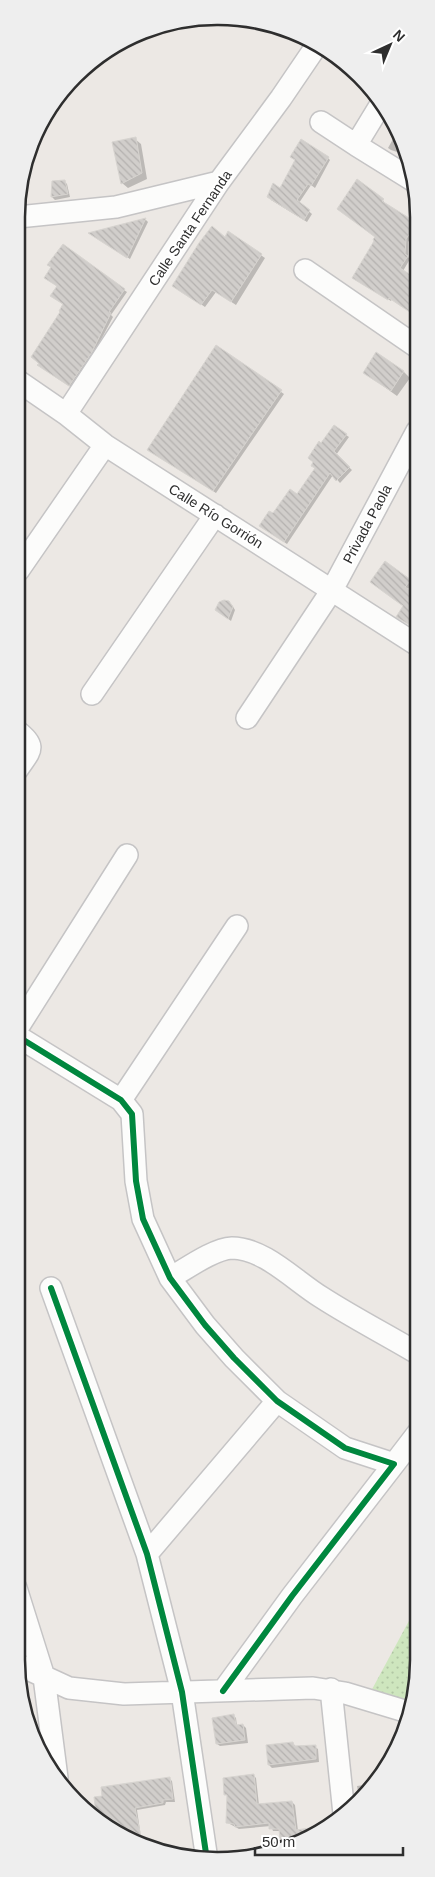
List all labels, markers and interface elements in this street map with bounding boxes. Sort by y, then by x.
north arrow [365,20,415,70]
text: N [390,26,408,45]
street label: Calle Santa Fernanda [145,167,235,289]
street label: Calle Río Gorrión [166,481,266,551]
street label: Privada Paola [339,482,395,566]
scale bar [255,1824,402,1856]
text: 50 m [262,1833,295,1850]

